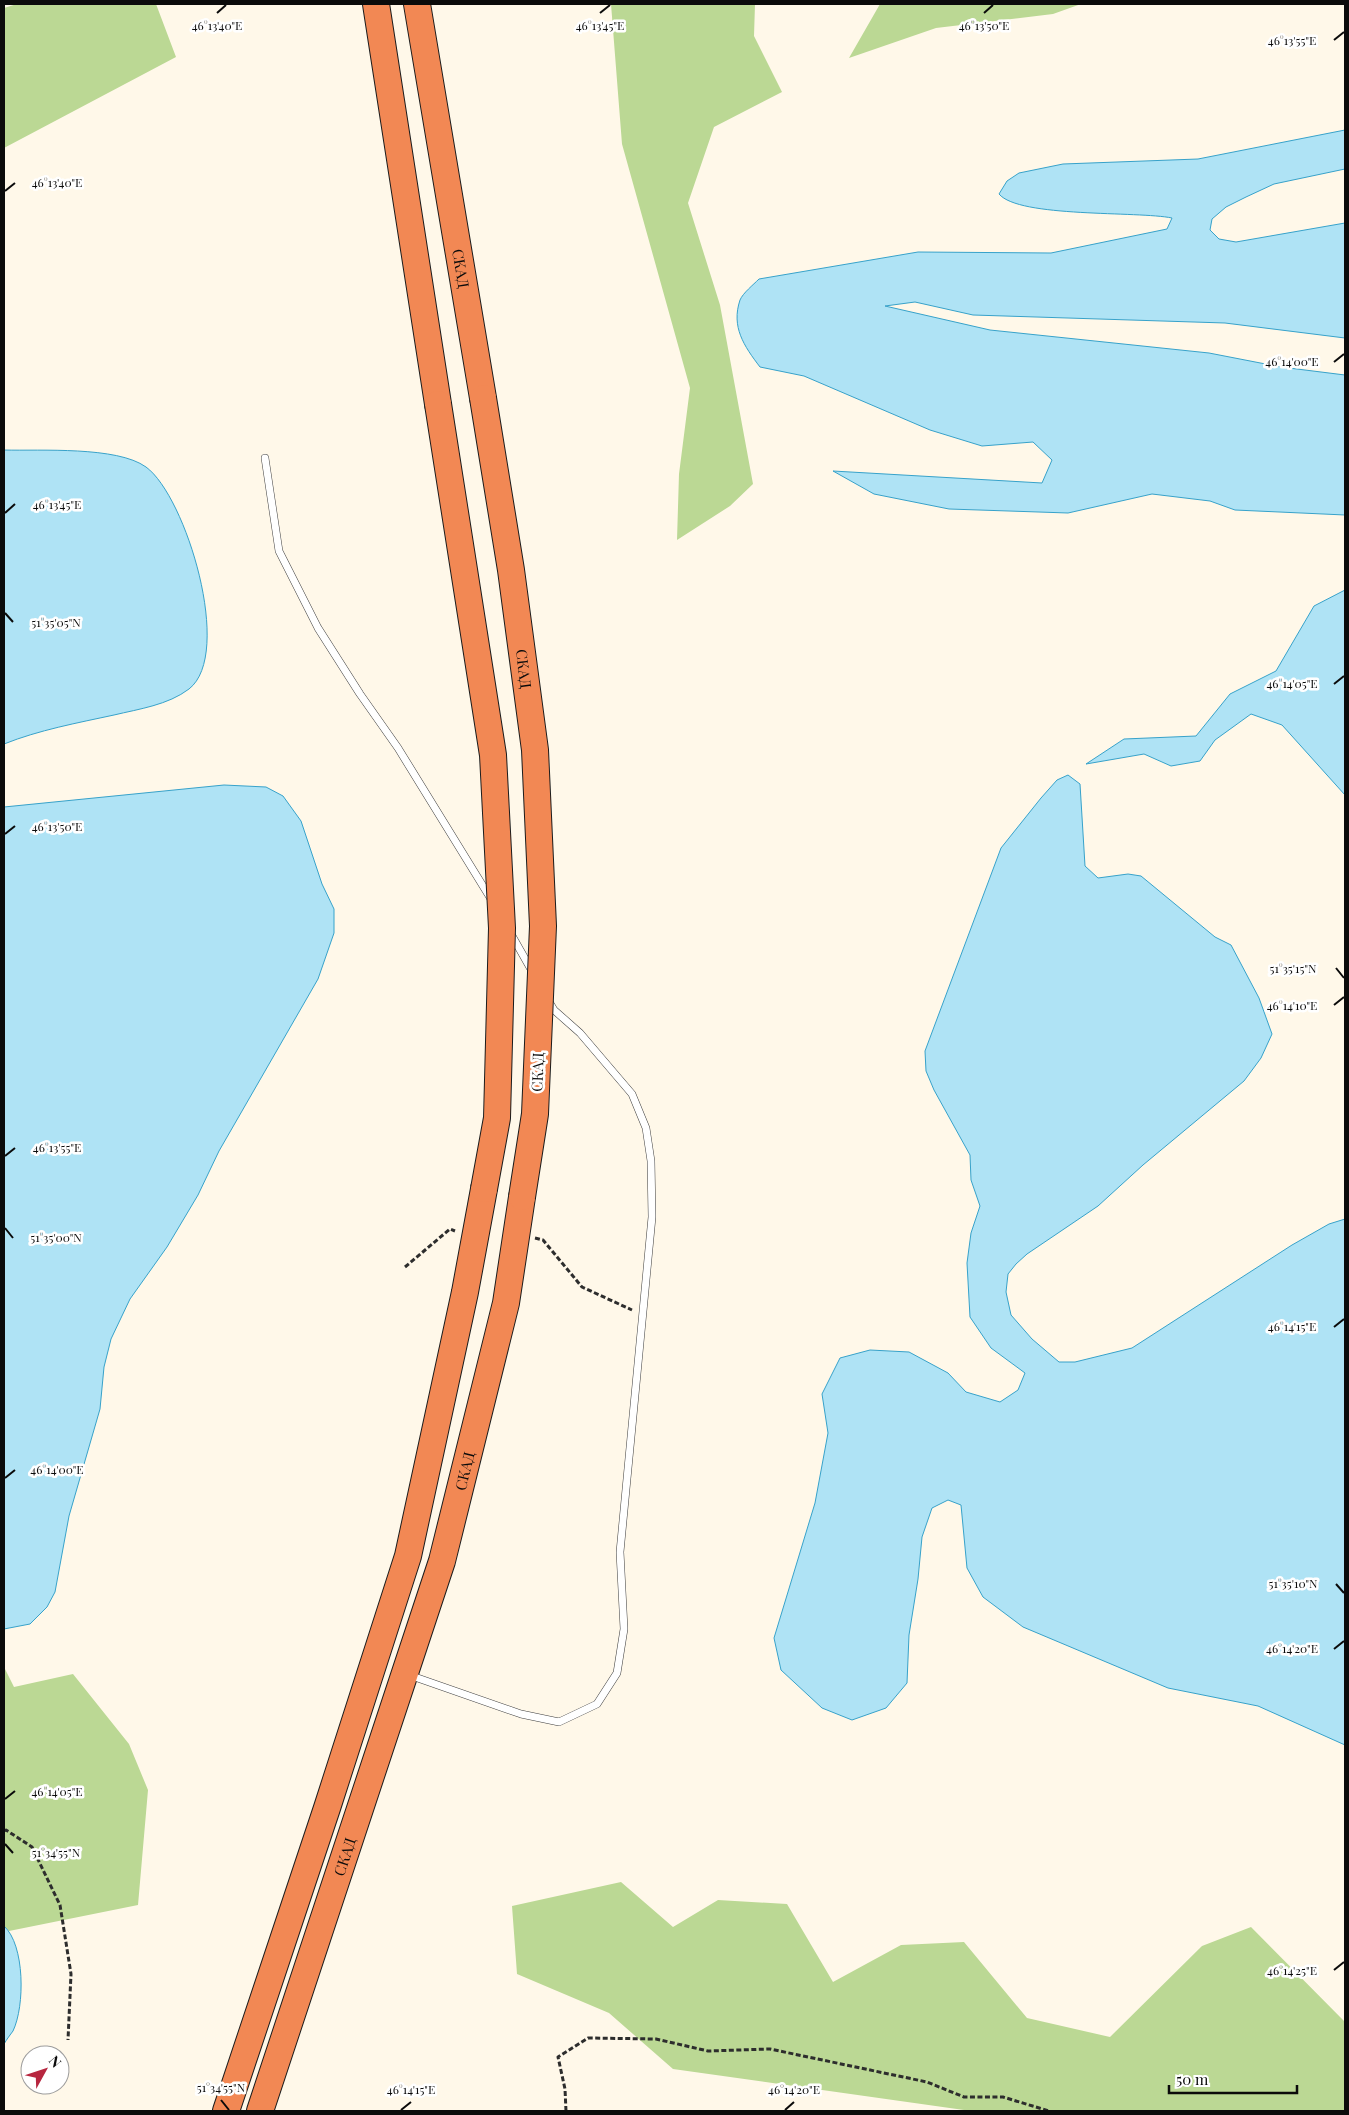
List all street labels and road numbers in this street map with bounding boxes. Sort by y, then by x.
street label: СКАД [448,247,474,290]
street label: СКАД [512,648,537,690]
street label: СКАД [526,1051,548,1092]
street label: СКАД [450,1449,479,1493]
street label: СКАД [329,1834,360,1878]

